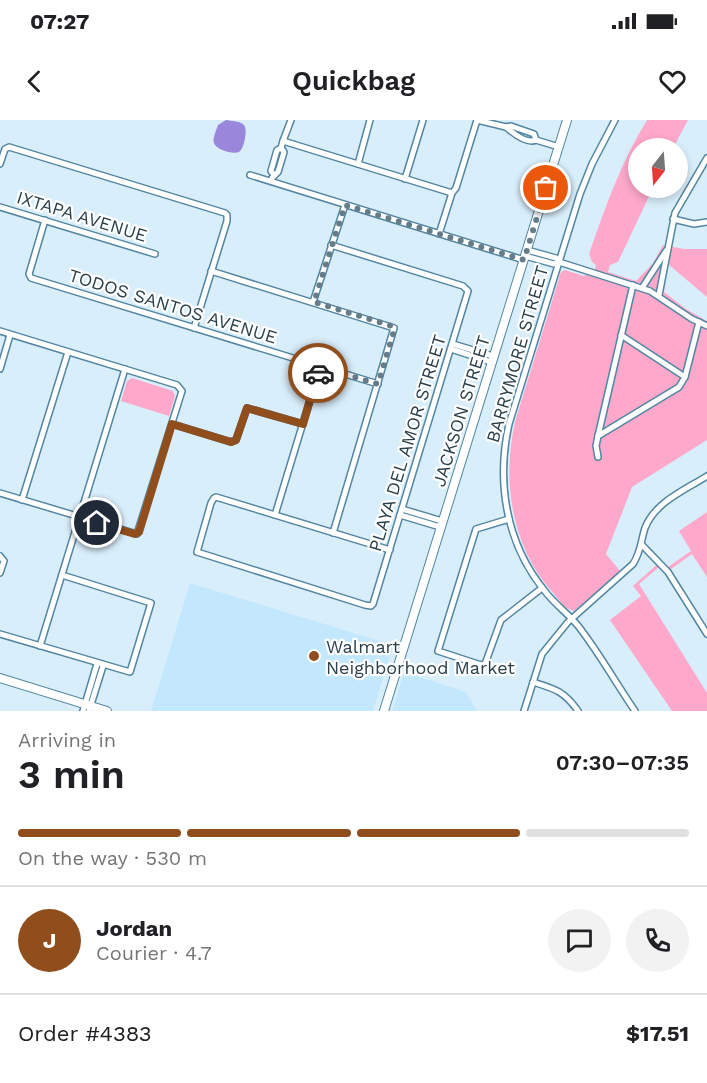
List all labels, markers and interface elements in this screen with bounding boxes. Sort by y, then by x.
text: 07:27 [30,9,89,34]
icon: back [18,65,51,98]
text: Quickbag [292,65,415,97]
icon: heart [656,65,689,98]
north arrow [628,138,688,198]
map controls [628,138,688,198]
pin [520,162,571,213]
icon: bag [529,171,562,204]
street label: IXTAPA AVENUE [14,186,150,246]
street label: BARRYMORE STREET [482,263,552,445]
street label: TODOS SANTOS AVENUE [66,264,280,348]
street label: PLAYA DEL AMOR STREET [364,332,450,554]
street label: JACKSON STREET [428,333,494,489]
courier [288,343,348,403]
icon: car [302,357,335,390]
pin [71,497,122,548]
icon: home [80,506,113,539]
place label: Walmart Neighborhood Market [326,636,515,678]
marker: Walmart Neighborhood Market [307,649,321,663]
text: Arriving in [18,728,116,752]
text: 07:30–07:35 [556,750,689,775]
text: 3 min [18,752,125,797]
text: On the way · 530 m [18,846,207,870]
button: chat [548,909,611,972]
button: phone [626,909,689,972]
text: Jordan [96,916,172,941]
text: J [43,928,56,953]
text: Courier · 4.7 [96,941,212,965]
text: Order #4383 [18,1021,152,1046]
text: $17.51 [626,1021,689,1046]

